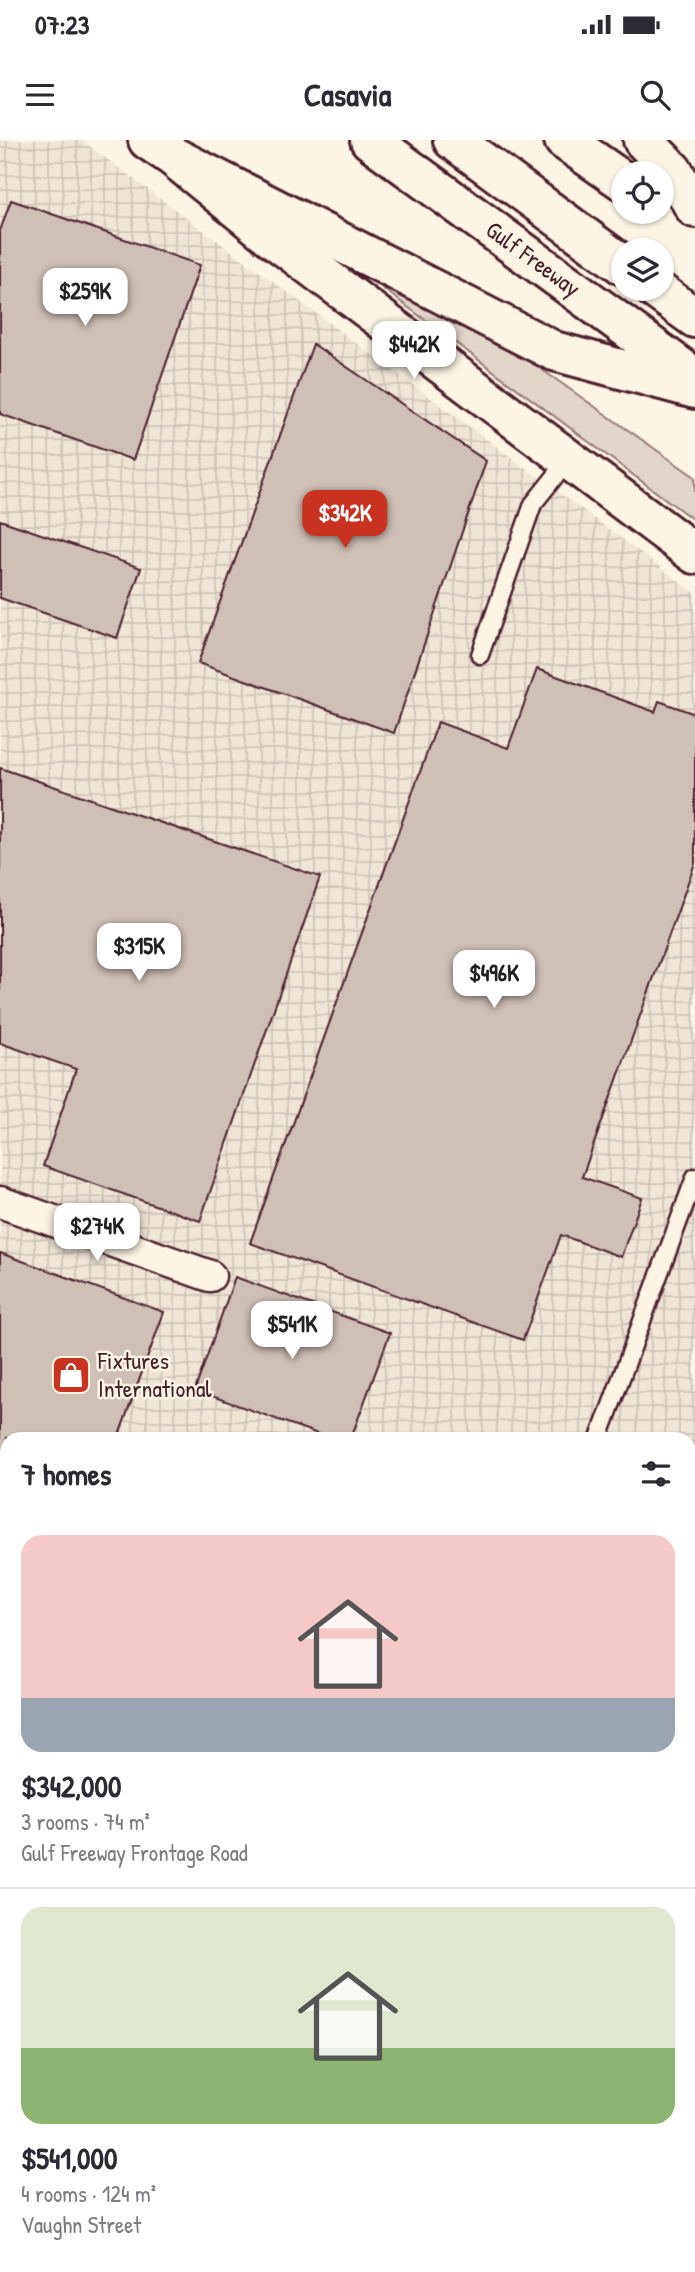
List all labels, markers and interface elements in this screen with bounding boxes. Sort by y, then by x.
text: 07:23 [35,7,89,42]
text: Casavia [304,73,391,116]
icon: menu [21,76,59,114]
icon: search [636,76,674,114]
map controls [611,161,674,301]
button: locate [611,161,674,224]
street label: Gulf Freeway [480,213,587,303]
button: layers [611,238,674,301]
pin: $259K [36,268,134,328]
text: $259K [59,275,111,306]
pin: $442K [365,322,463,381]
text: $442K [388,328,440,359]
pin: $342K [296,490,394,550]
text: $342K [318,497,372,528]
pin: $315K [90,924,188,983]
text: $315K [113,930,165,961]
pin: $496K [445,950,543,1010]
text: $496K [469,957,519,988]
pin: $274K [48,1204,146,1263]
text: $274K [70,1210,124,1241]
pin: $541K [243,1302,341,1361]
text: $541K [267,1308,317,1339]
place label: Fixtures International [97,1344,212,1404]
shop icon: Fixtures International [50,1354,92,1396]
text: 7 homes [21,1454,111,1494]
icon: filters [637,1455,675,1493]
icon: home [285,1581,411,1707]
text: $342,000 [21,1766,121,1806]
text: 3 rooms · 74 m² [21,1806,150,1837]
text: Gulf Freeway Frontage Road [21,1837,248,1868]
icon: home [285,1953,411,2079]
text: $541,000 [21,2138,117,2178]
text: 4 rooms · 124 m² [21,2178,156,2209]
text: Vaughn Street [21,2209,141,2240]

